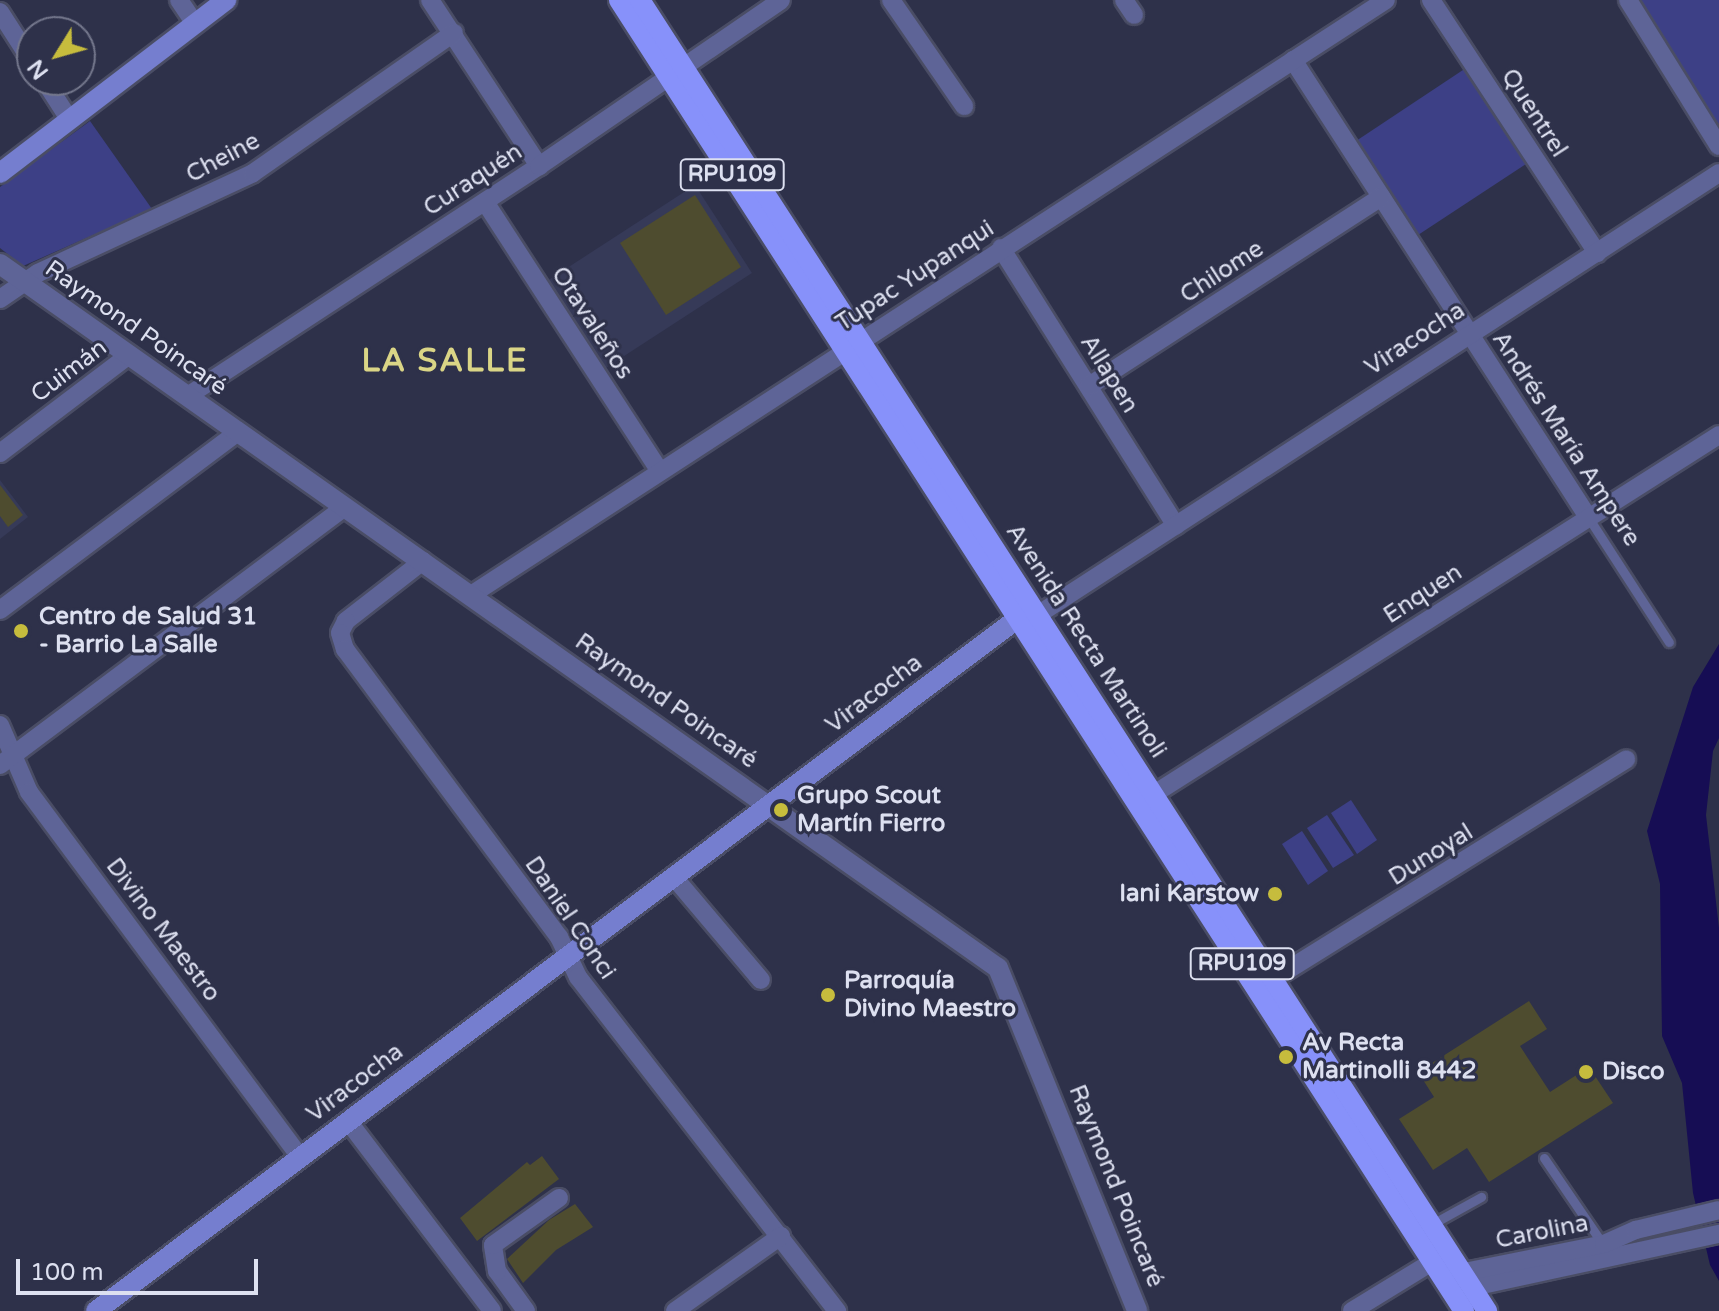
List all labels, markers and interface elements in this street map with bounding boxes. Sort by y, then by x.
north arrow [16,16,96,96]
text: N [23,54,54,84]
street label: Quentrel [1495,63,1573,163]
street label: Cheine [181,127,265,189]
street label: Curaquén [418,138,528,222]
road number: RPU109 [678,157,786,193]
street label: Tupac Yupanqui [831,214,999,338]
street label: Chilome [1175,234,1269,310]
street label: Raymond Poincaré [39,254,233,402]
street label: Otavaleños [545,261,639,385]
street label: Viracocha [1360,296,1470,382]
street label: Andrés María Ampere [1486,326,1646,552]
street label: Allapen [1074,330,1144,418]
street label: Cuimán [26,333,112,409]
district label: LA SALLE [362,342,528,380]
street label: Avenida Recta Martinoli [1000,519,1172,763]
street label: Enquen [1378,558,1468,630]
place label: Centro de Salud 31 - Barrio La Salle [39,603,257,659]
marker: Centro de Salud 31 - Barrio La Salle [10,620,32,642]
street label: Raymond Poincaré [569,627,763,775]
street label: Viracocha [820,648,928,740]
place label: Grupo Scout Martín Fierro [797,782,945,838]
marker: Grupo Scout Martín Fierro [772,801,790,819]
street label: Dunoyal [1384,818,1478,892]
street label: Daniel Conci [518,851,622,985]
street label: Divino Maestro [100,853,226,1007]
place label: Iani Karstow [1119,880,1259,908]
marker: Iani Karstow [1266,885,1284,903]
road number: RPU109 [1188,946,1296,982]
place label: Parroquía Divino Maestro [844,967,1016,1023]
marker: Parroquía Divino Maestro [819,986,837,1004]
place label: Av Recta Martinolli 8442 [1302,1029,1477,1085]
street label: Viracocha [301,1037,409,1129]
marker: Av Recta Martinolli 8442 [1277,1048,1295,1066]
place label: Disco [1602,1058,1665,1086]
marker: Disco [1577,1063,1595,1081]
street label: Raymond Poincaré [1062,1081,1170,1291]
street label: Carolina [1493,1209,1591,1255]
scale bar [20,1243,262,1293]
text: 100 m [30,1258,104,1287]

